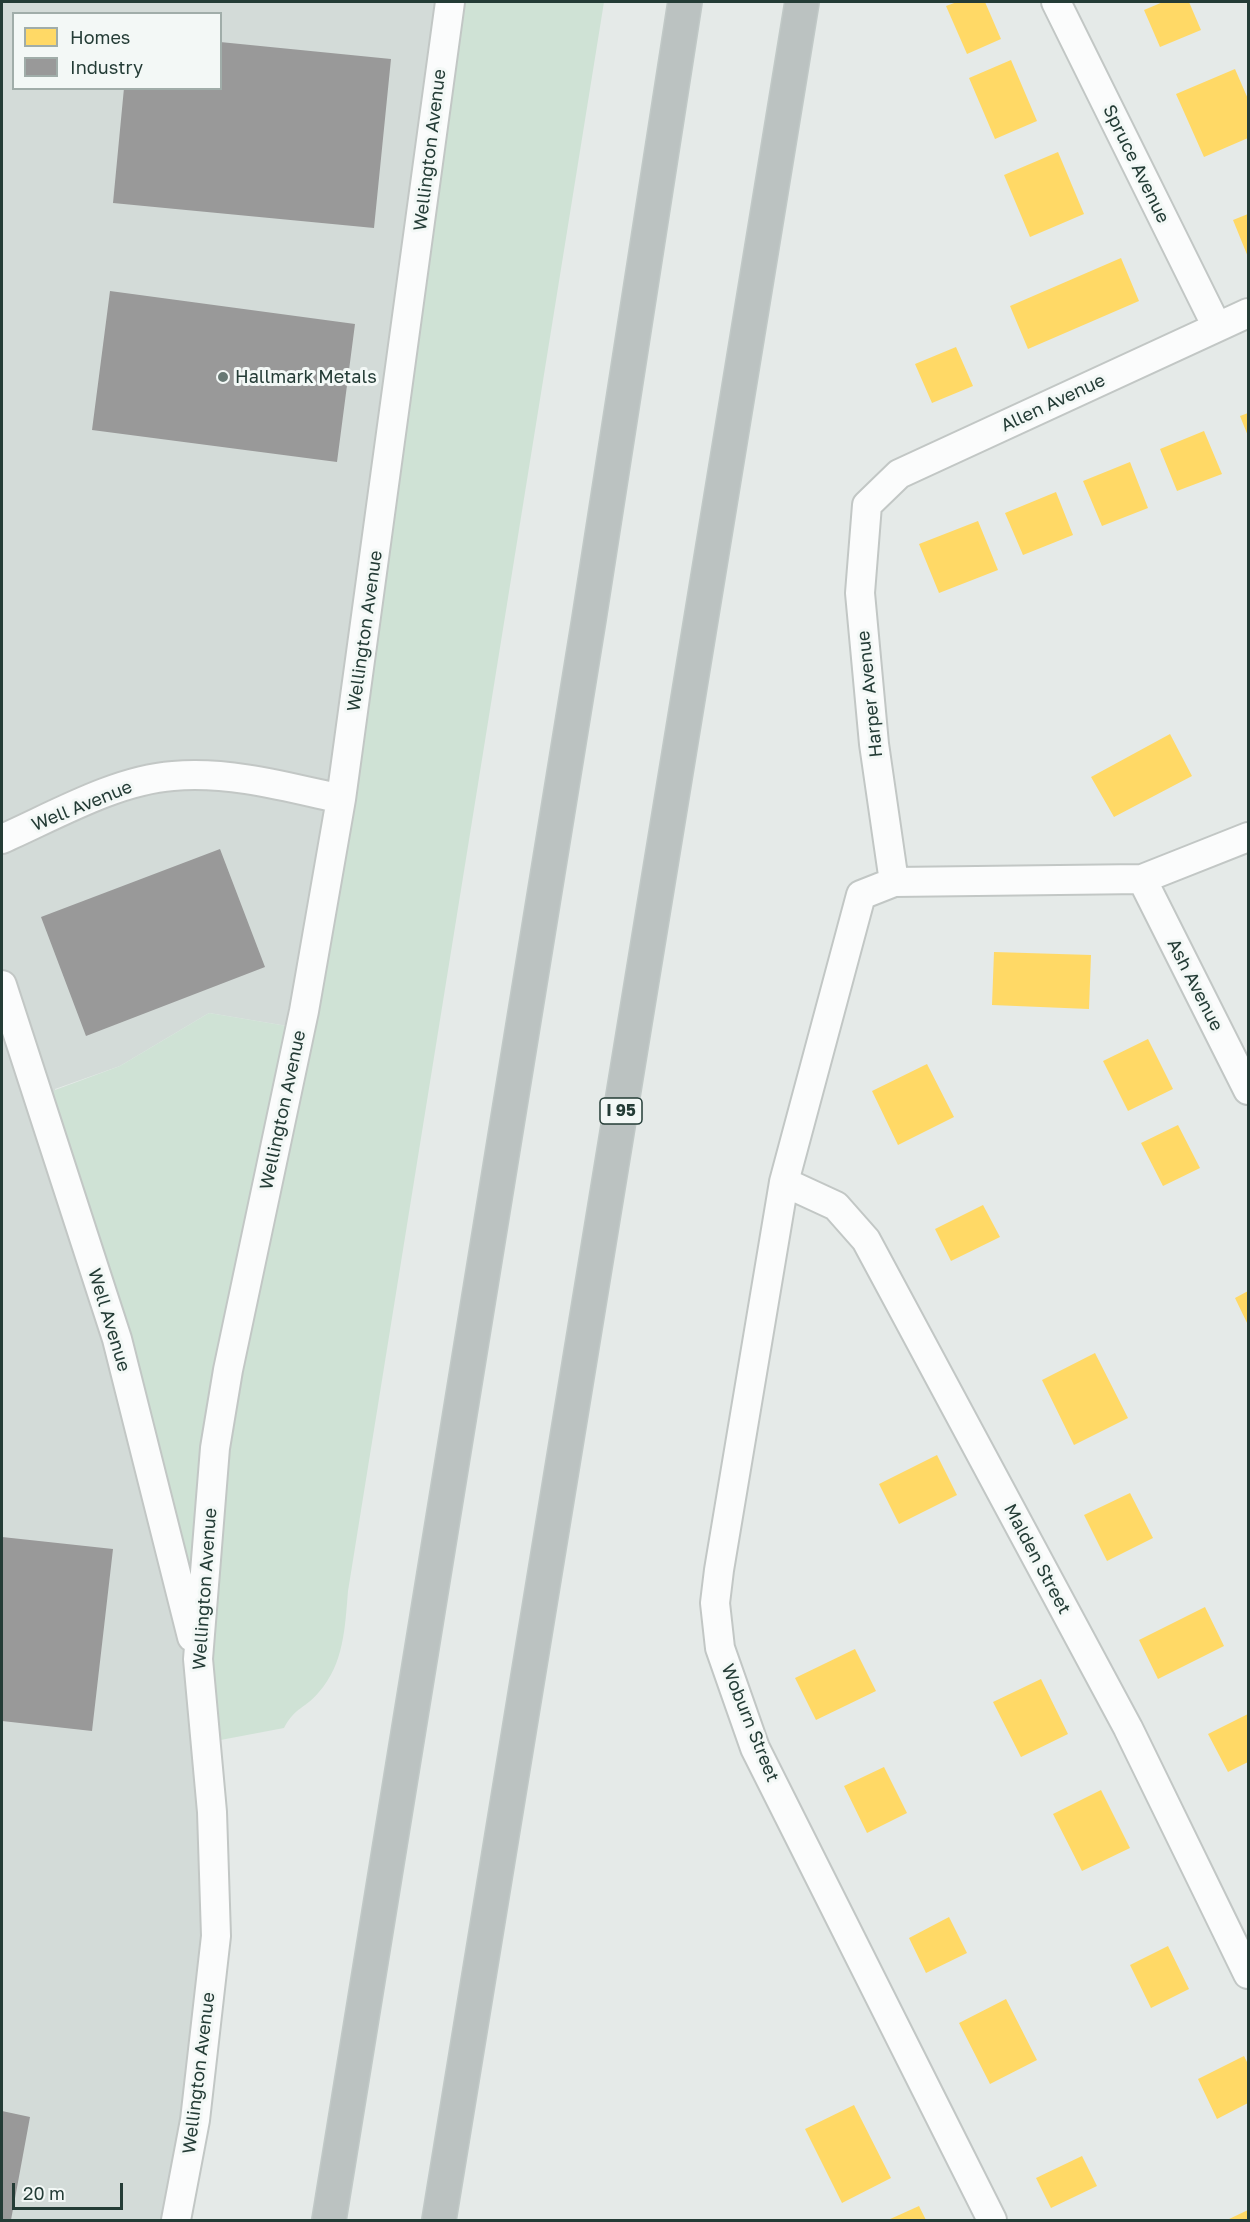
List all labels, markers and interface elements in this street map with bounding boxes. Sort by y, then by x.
legend [12,12,222,90]
text: Homes [70,26,130,48]
text: Industry [70,56,143,78]
street label: Wellington Avenue [409,68,451,232]
street label: Spruce Avenue [1098,101,1174,227]
place label: Hallmark Metals [235,366,377,388]
street label: Allen Avenue [997,369,1109,437]
marker: Hallmark Metals [216,370,230,384]
street label: Wellington Avenue [343,549,387,713]
street label: Harper Avenue [853,630,887,758]
street label: Well Avenue [29,776,135,836]
street label: Ash Avenue [1163,935,1227,1035]
street label: Wellington Avenue [256,1028,310,1192]
road number: I 95 [600,1098,642,1124]
street label: Well Avenue [83,1266,135,1374]
street label: Malden Street [999,1500,1075,1618]
street label: Wellington Avenue [189,1507,221,1671]
street label: Woburn Street [717,1661,783,1785]
street label: Wellington Avenue [178,1991,220,2155]
scale bar [15,2171,126,2209]
text: 20 m [23,2182,65,2204]

